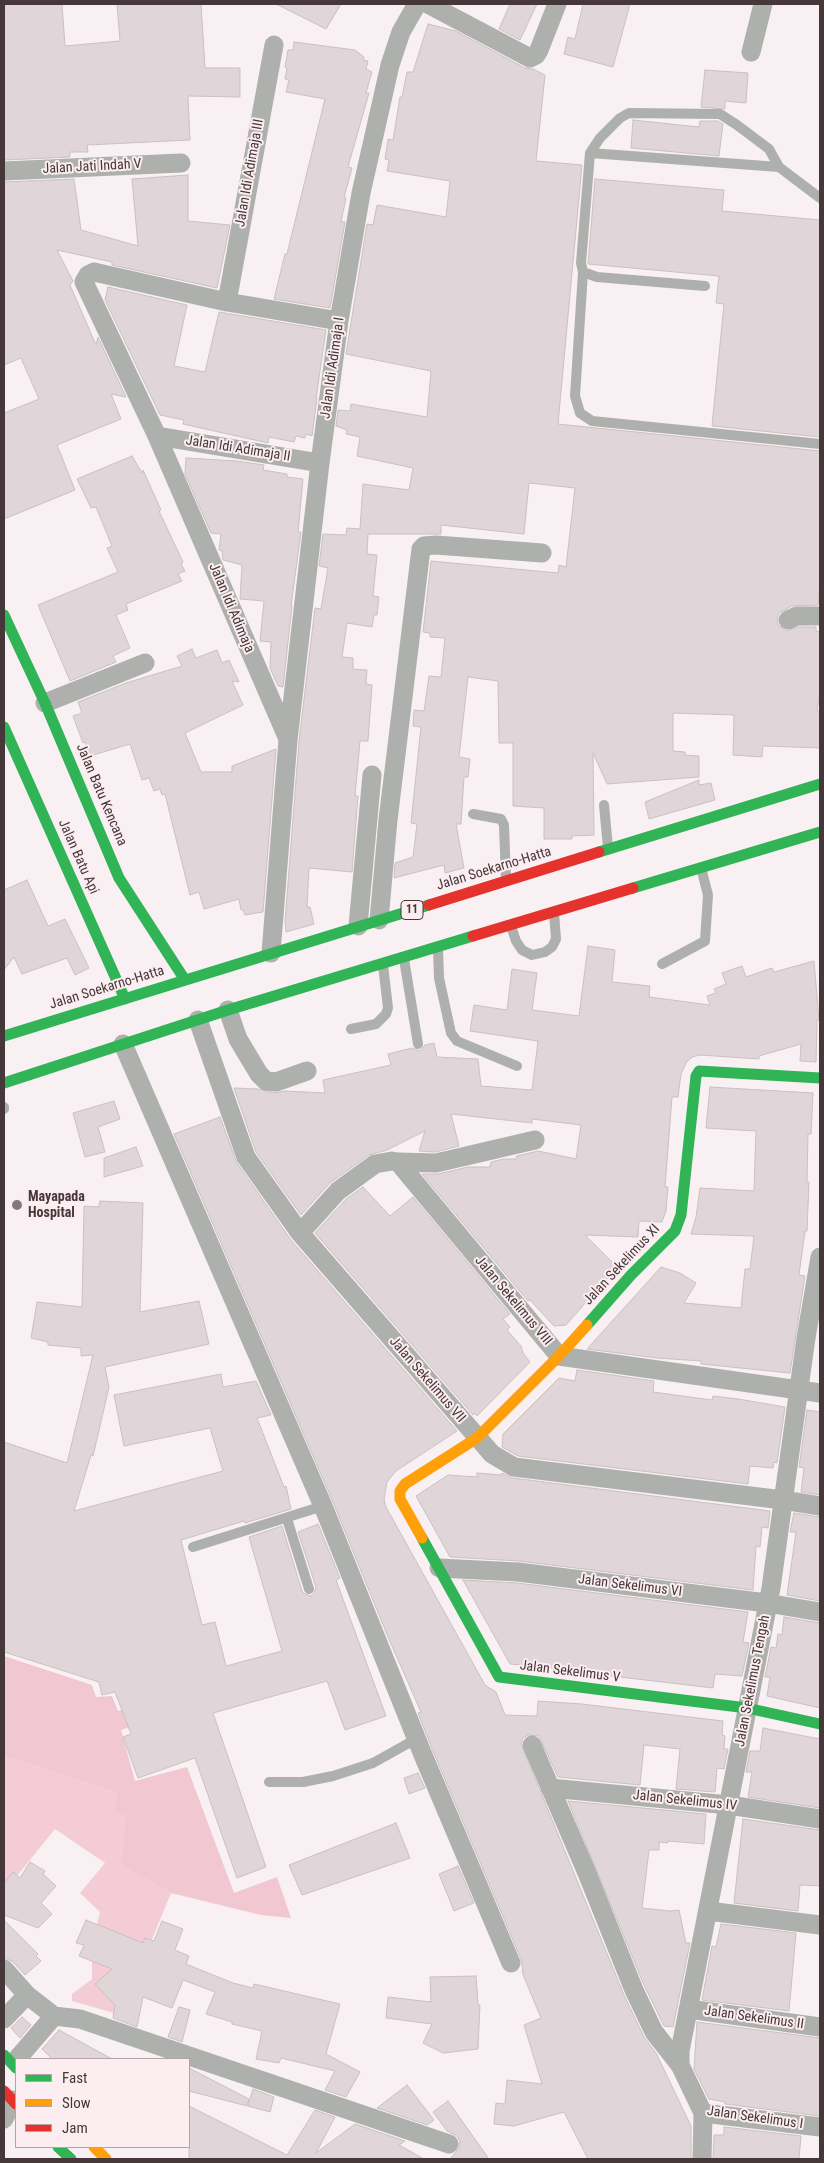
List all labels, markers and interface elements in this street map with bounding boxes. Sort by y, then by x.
street label: Jalan Idi Adimaja III [232,118,268,228]
street label: Jalan Jati Indah V [42,156,142,178]
street label: Jalan Idi Adimaja I [318,316,348,420]
street label: Jalan Idi Adimaja II [184,432,292,466]
street label: Jalan Idi Adimaja [205,561,257,655]
street label: Jalan Batu Kencana [72,741,130,849]
street label: Jalan Batu Api [54,817,102,897]
street label: Jalan Soekarno-Hatta [435,844,553,894]
road number: 11 [401,900,423,920]
street label: Jalan Soekarno-Hatta [48,963,166,1013]
place label: Mayapada Hospital [28,1189,85,1222]
marker: Mayapada Hospital [10,1198,24,1212]
street label: Jalan Sekelimus XI [580,1221,664,1309]
street label: Jalan Sekelimus VIII [471,1253,555,1349]
street label: Jalan Sekelimus VII [385,1334,469,1426]
street label: Jalan Sekelimus VI [577,1571,683,1601]
street label: Jalan Sekelimus Tengah [732,1614,774,1748]
street label: Jalan Sekelimus V [519,1658,621,1686]
street label: Jalan Sekelimus IV [632,1787,738,1815]
street label: Jalan Sekelimus II [703,2003,805,2033]
legend [15,2058,190,2148]
text: Fast [62,2069,87,2087]
text: Slow [62,2094,91,2112]
street label: Jalan Sekelimus I [706,2103,804,2133]
text: Jam [62,2119,88,2137]

